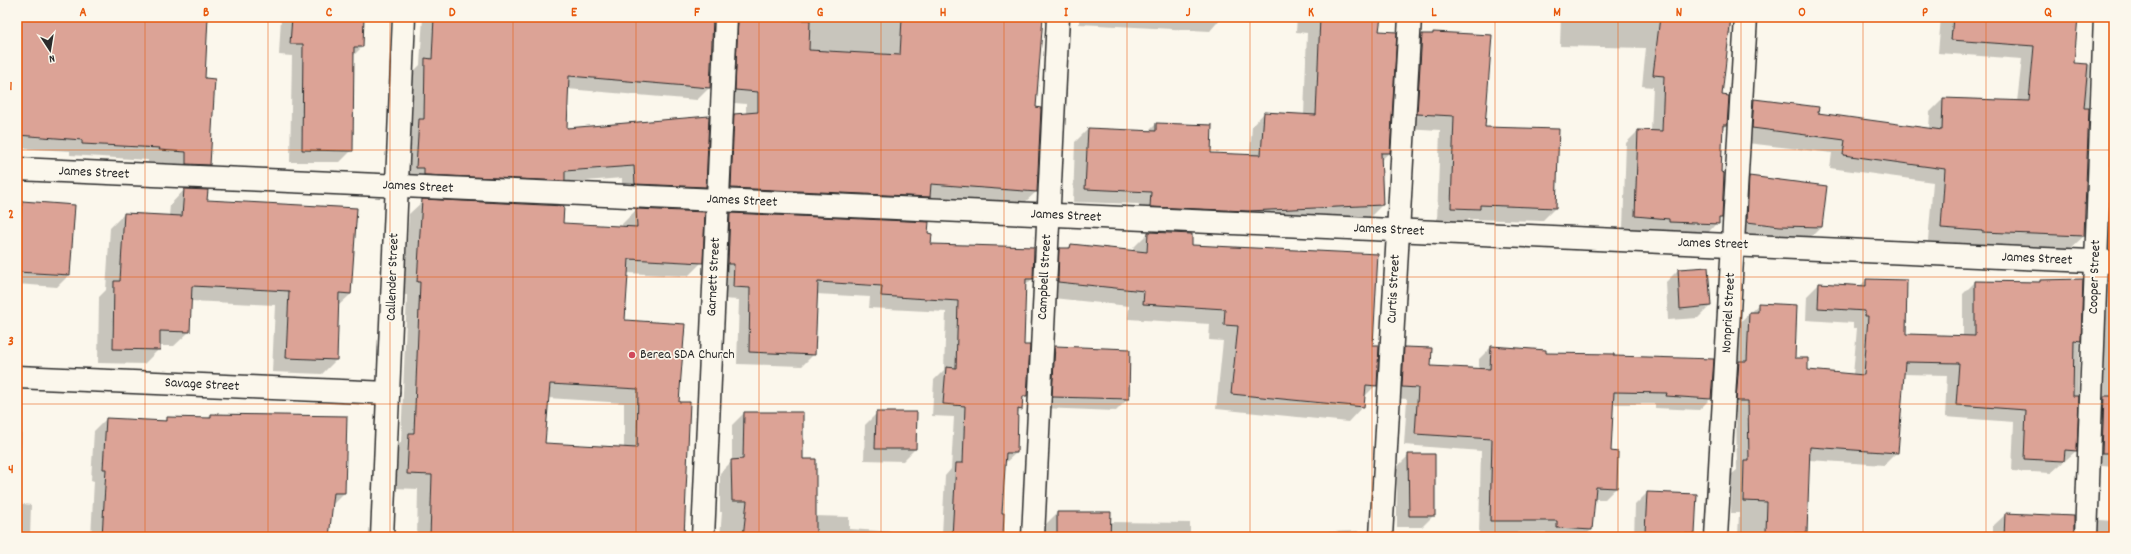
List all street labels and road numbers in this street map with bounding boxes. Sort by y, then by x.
street label: James Street [58,161,130,185]
street label: James Street [382,175,454,199]
street label: James Street [706,189,778,213]
street label: James Street [1030,204,1102,228]
street label: James Street [1353,218,1425,242]
street label: Callender Street [381,233,405,321]
street label: James Street [1677,233,1749,255]
street label: Campbell Street [1033,234,1057,320]
street label: Garnett Street [702,237,726,317]
street label: Cooper Street [2084,239,2106,315]
street label: James Street [2001,247,2073,271]
street label: Curtis Street [1382,254,1406,324]
street label: Nonpriel Street [1717,272,1741,354]
street label: Savage Street [164,373,240,397]

